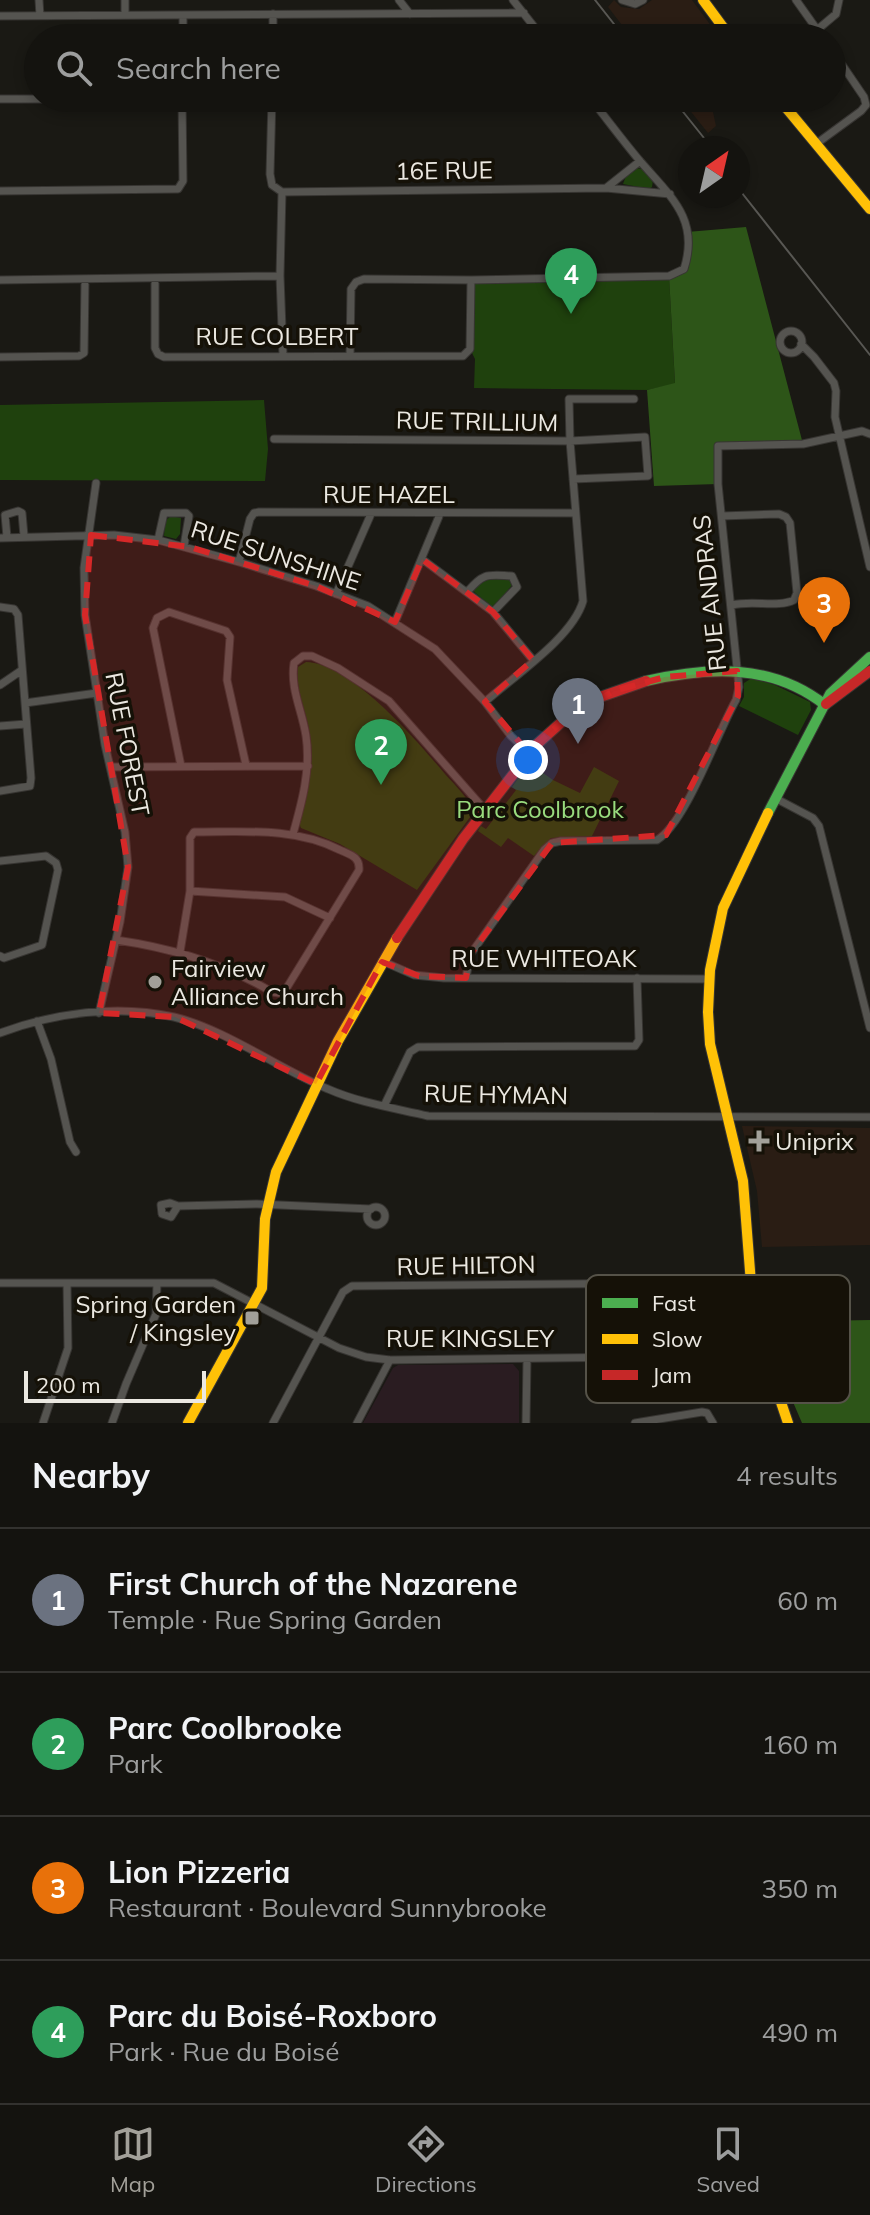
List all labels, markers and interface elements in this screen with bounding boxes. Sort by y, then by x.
search box [24,24,846,112]
icon: search [52,46,96,90]
text: Search here [116,49,281,87]
north arrow [678,136,750,208]
street label: 16E RUE [395,154,493,186]
pin: 4 [545,248,597,314]
street label: RUE COLBERT [195,321,359,351]
street label: RUE TRILLIUM [396,405,558,437]
street label: RUE HAZEL [323,479,455,509]
street label: RUE SUNSHINE [187,513,365,597]
street label: RUE ANDRAS [686,513,732,673]
pin: 3 [798,577,850,643]
street label: RUE FOREST [99,670,157,819]
pin: 1 [552,678,604,744]
pin: 2 [355,719,407,785]
your location [508,740,548,780]
park label: Parc Coolbrook [456,794,624,824]
street label: RUE WHITEOAK [451,943,637,973]
place label: Fairview Alliance Church [171,953,344,1011]
marker: Fairview Alliance Church [146,973,164,991]
street label: RUE HYMAN [424,1078,568,1110]
place label: Uniprix [775,1126,854,1156]
marker: Uniprix [750,1132,768,1150]
street label: RUE HILTON [396,1249,536,1281]
legend [586,1275,850,1403]
place label: Spring Garden / Kingsley [75,1289,236,1347]
text: Fast [652,1289,696,1317]
marker: Spring Garden / Kingsley [243,1309,261,1327]
street label: RUE KINGSLEY [386,1323,554,1353]
text: Slow [652,1325,702,1353]
text: Jam [652,1361,692,1389]
scale bar [24,1367,206,1403]
text: 200 m [36,1371,101,1399]
text: Nearby [32,1454,150,1497]
text: 4 results [736,1459,838,1492]
text: First Church of the Nazarene [108,1565,518,1603]
text: 1 [50,1584,66,1617]
text: 60 m [777,1584,838,1617]
text: Temple · Rue Spring Garden [108,1603,442,1636]
text: Parc Coolbrooke [108,1709,342,1747]
text: 2 [50,1728,66,1761]
text: 160 m [762,1728,838,1761]
text: Park [108,1747,163,1780]
text: Lion Pizzeria [108,1853,290,1891]
text: 3 [50,1872,66,1905]
text: 350 m [762,1872,838,1905]
text: Restaurant · Boulevard Sunnybrooke [108,1891,547,1924]
text: Parc du Boisé-Roxboro [108,1997,437,2035]
text: 4 [50,2016,66,2049]
text: 490 m [762,2016,838,2049]
text: Park · Rue du Boisé [108,2035,339,2068]
tab: Map [110,2122,155,2198]
tab: Directions [375,2122,477,2198]
tab: Saved [697,2122,760,2198]

